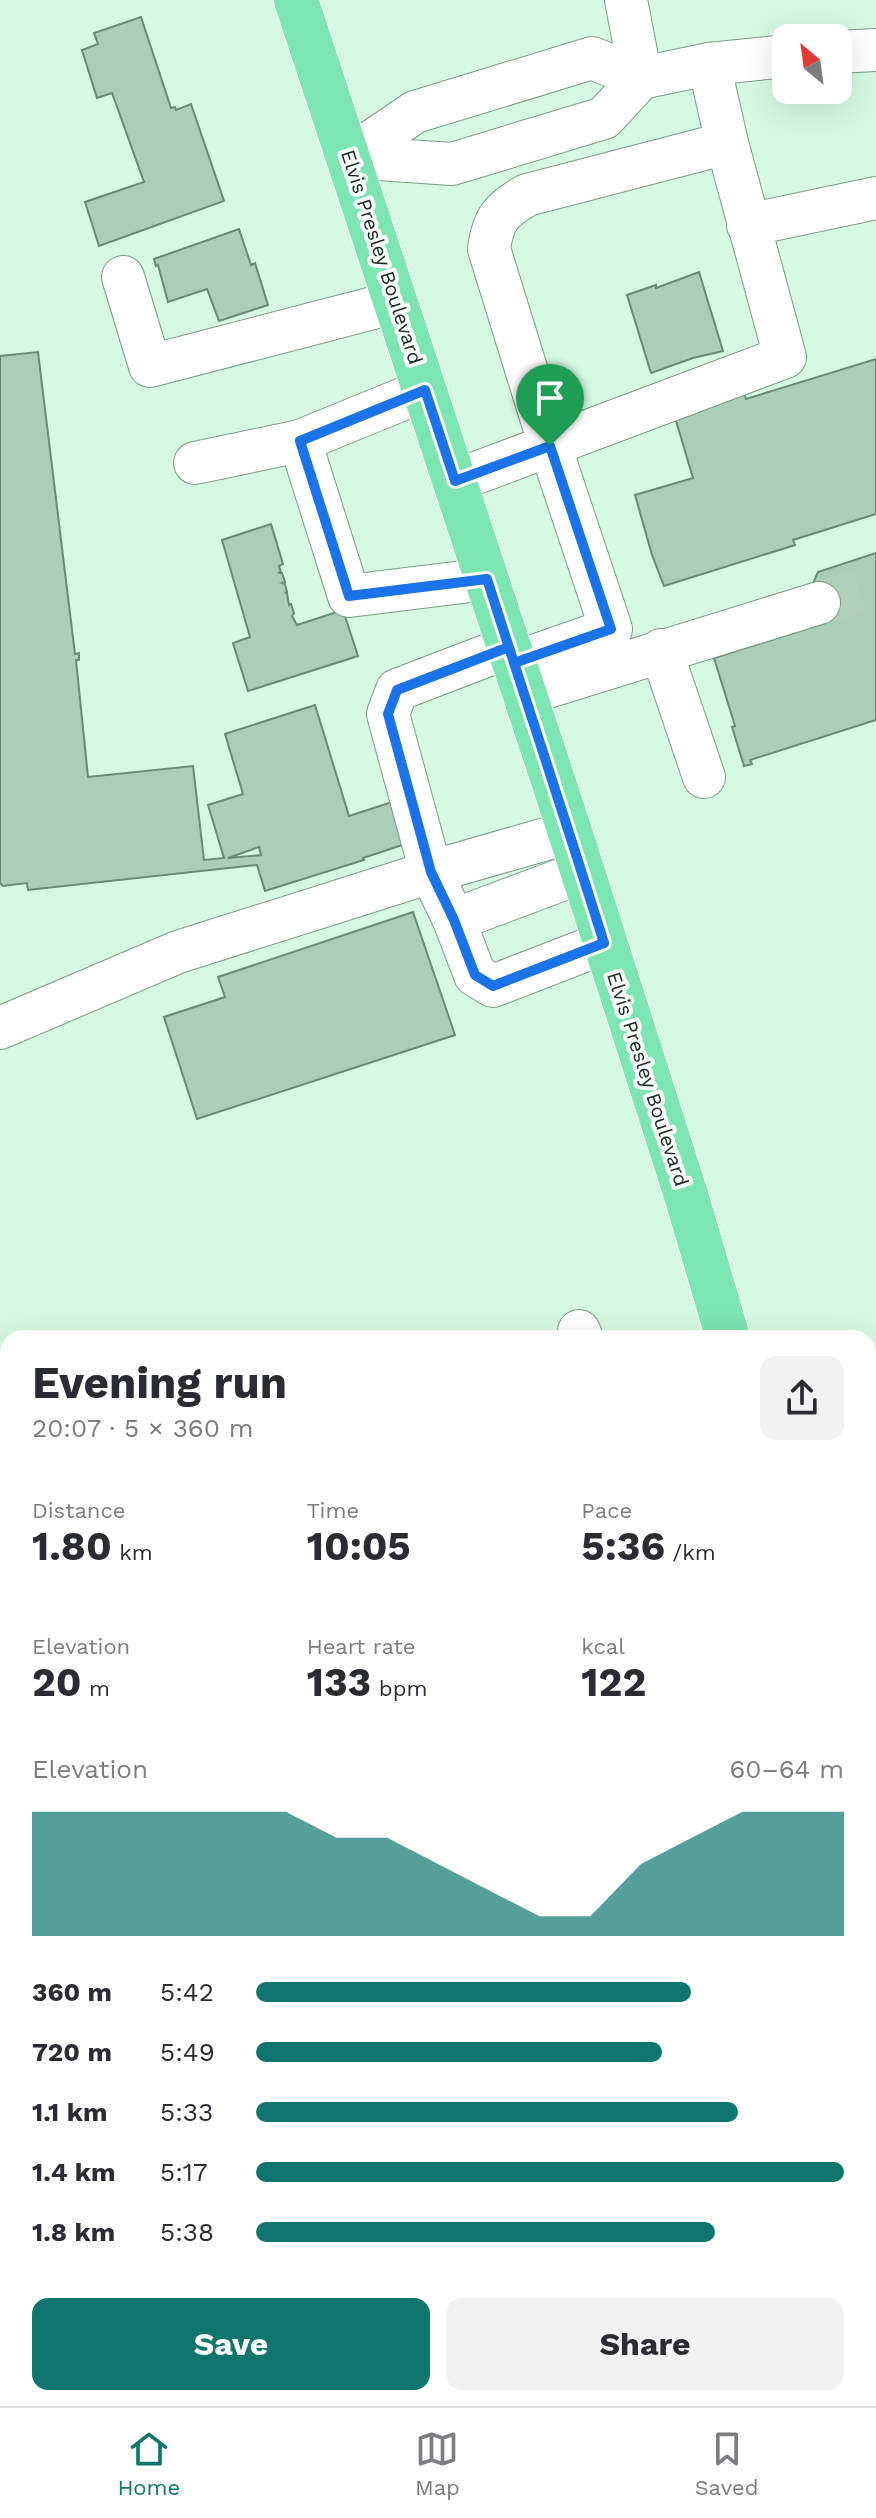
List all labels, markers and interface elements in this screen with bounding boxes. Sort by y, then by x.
north arrow [772,24,852,104]
map controls [772,24,852,104]
street label: Elvis Presley Boulevard [336,147,428,367]
pin [516,364,584,446]
icon: arrive [528,376,572,420]
street label: Elvis Presley Boulevard [602,969,694,1189]
button: share [760,1356,844,1440]
text: Evening run [32,1357,287,1409]
text: 20:07 · 5 × 360 m [32,1413,253,1443]
text: Distance [32,1498,126,1523]
text: Time [307,1498,359,1523]
text: Pace [581,1498,632,1523]
text: 1.80 [32,1523,112,1570]
text: 10:05 [307,1523,411,1570]
text: 5:36 [581,1523,665,1570]
text: km [112,1540,153,1565]
text: /km [665,1540,716,1565]
text: Elevation [32,1634,130,1659]
text: Heart rate [307,1634,415,1659]
text: kcal [581,1634,625,1659]
text: 20 [32,1659,82,1706]
text: 133 [307,1659,371,1706]
text: 122 [581,1659,646,1706]
text: m [82,1676,110,1701]
text: bpm [371,1676,427,1701]
text: Elevation [32,1754,148,1784]
text: 60–64 m [729,1754,844,1784]
text: 360 m [32,1977,112,2007]
text: 5:42 [160,1977,214,2007]
text: 720 m [32,2037,112,2067]
text: 5:49 [160,2037,215,2067]
text: 1.1 km [32,2097,107,2127]
text: 5:33 [160,2097,213,2127]
text: 1.4 km [32,2157,116,2187]
text: 5:17 [160,2157,208,2187]
text: 1.8 km [32,2217,115,2247]
text: 5:38 [160,2217,214,2247]
button: Save [32,2298,430,2390]
button: Share [446,2298,844,2390]
tab: Home [117,2427,180,2500]
tab: Map [415,2427,460,2500]
tab: Saved [695,2427,759,2500]

